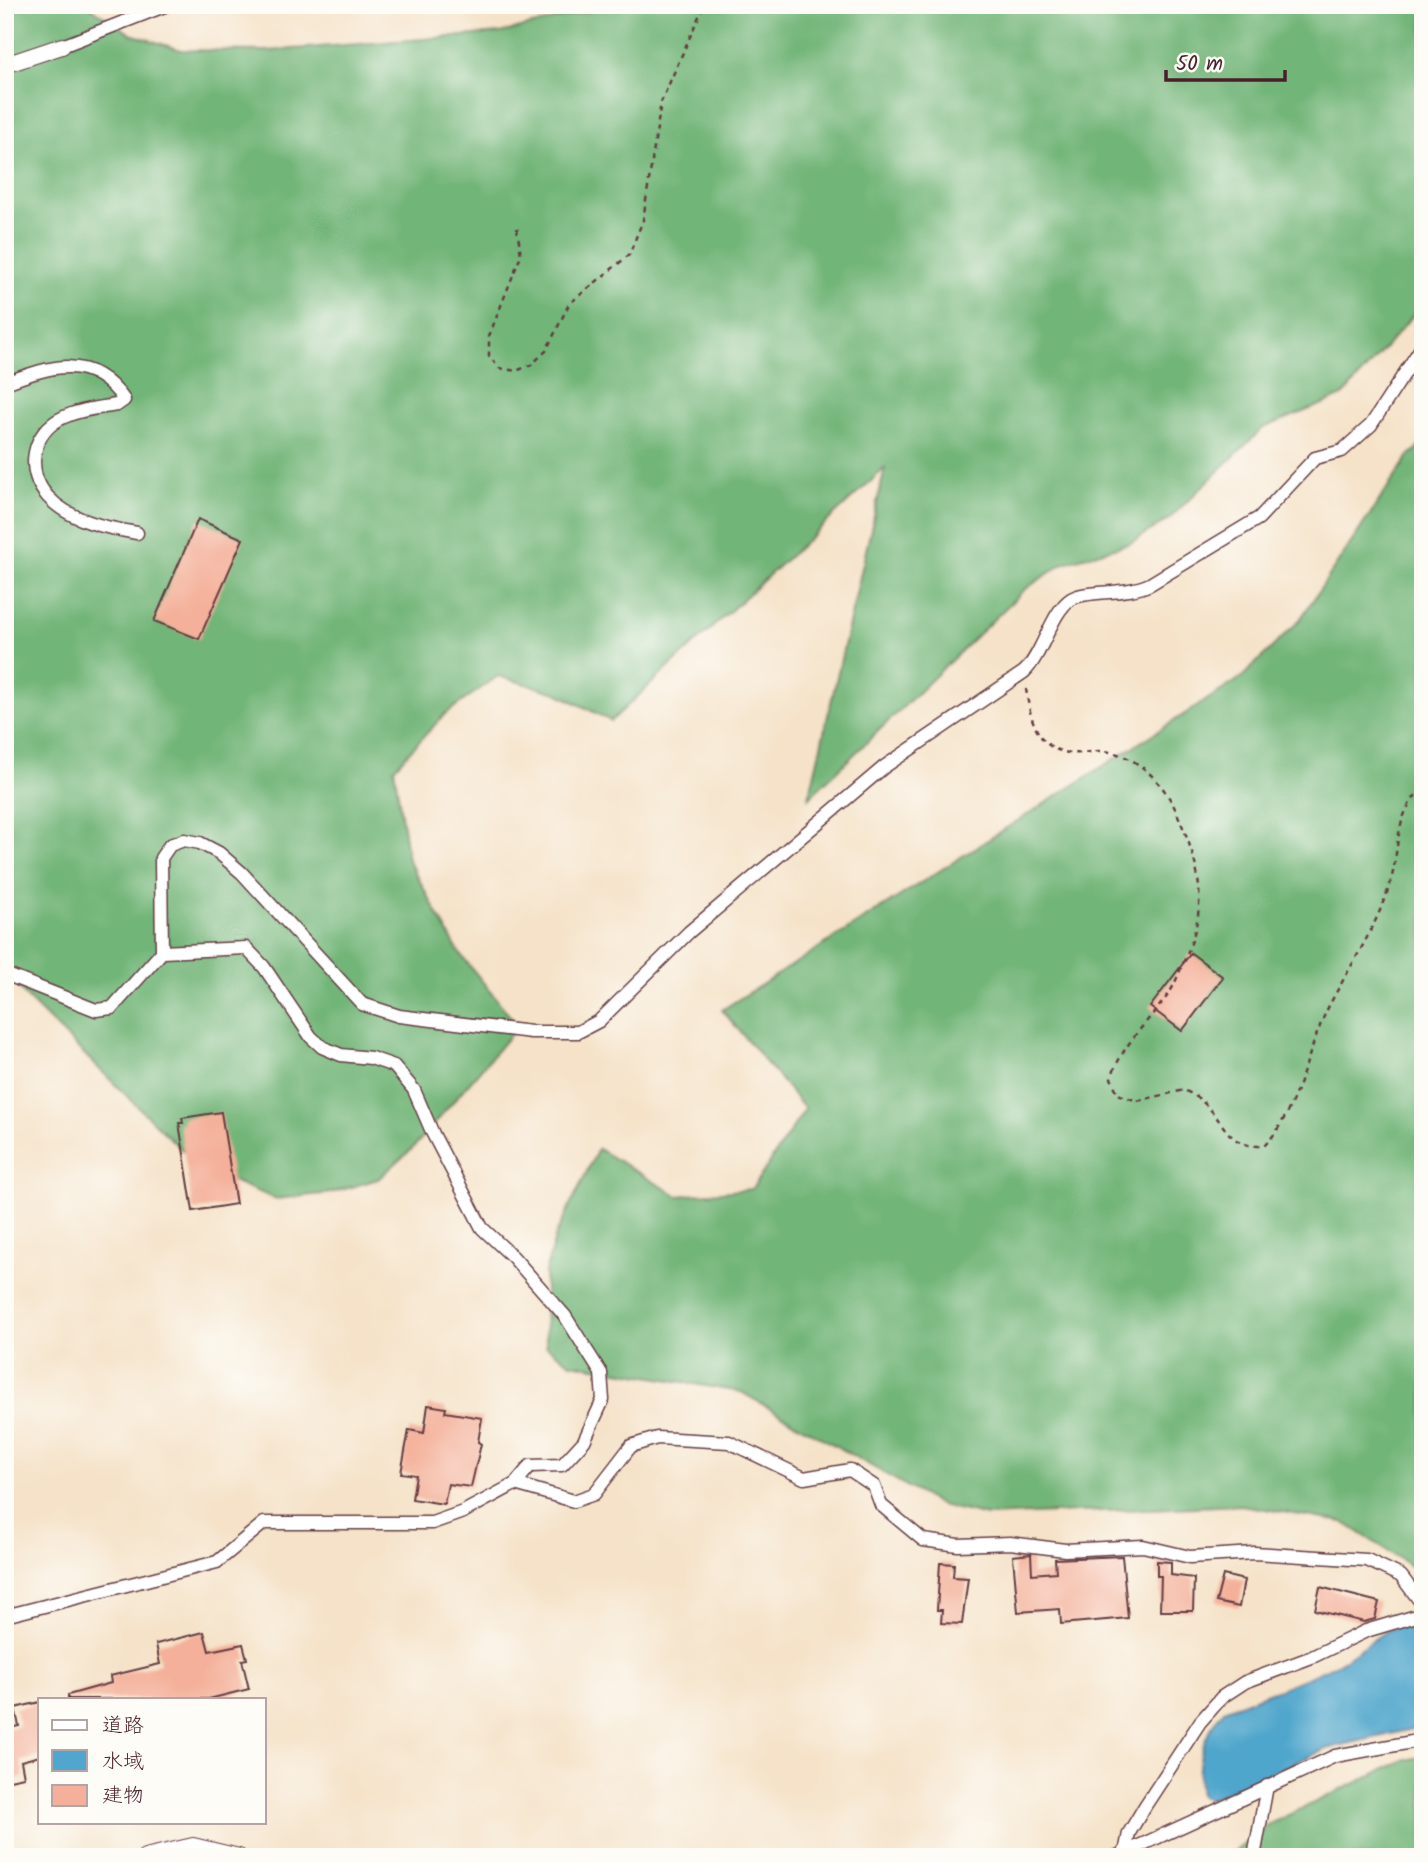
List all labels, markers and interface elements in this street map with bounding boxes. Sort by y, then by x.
scale bar [1166,38,1284,82]
text: 50 m [1176,48,1223,81]
legend [38,1698,266,1824]
text: 道路 [102,1710,144,1743]
text: 水域 [102,1746,144,1779]
text: 建物 [102,1780,144,1813]

